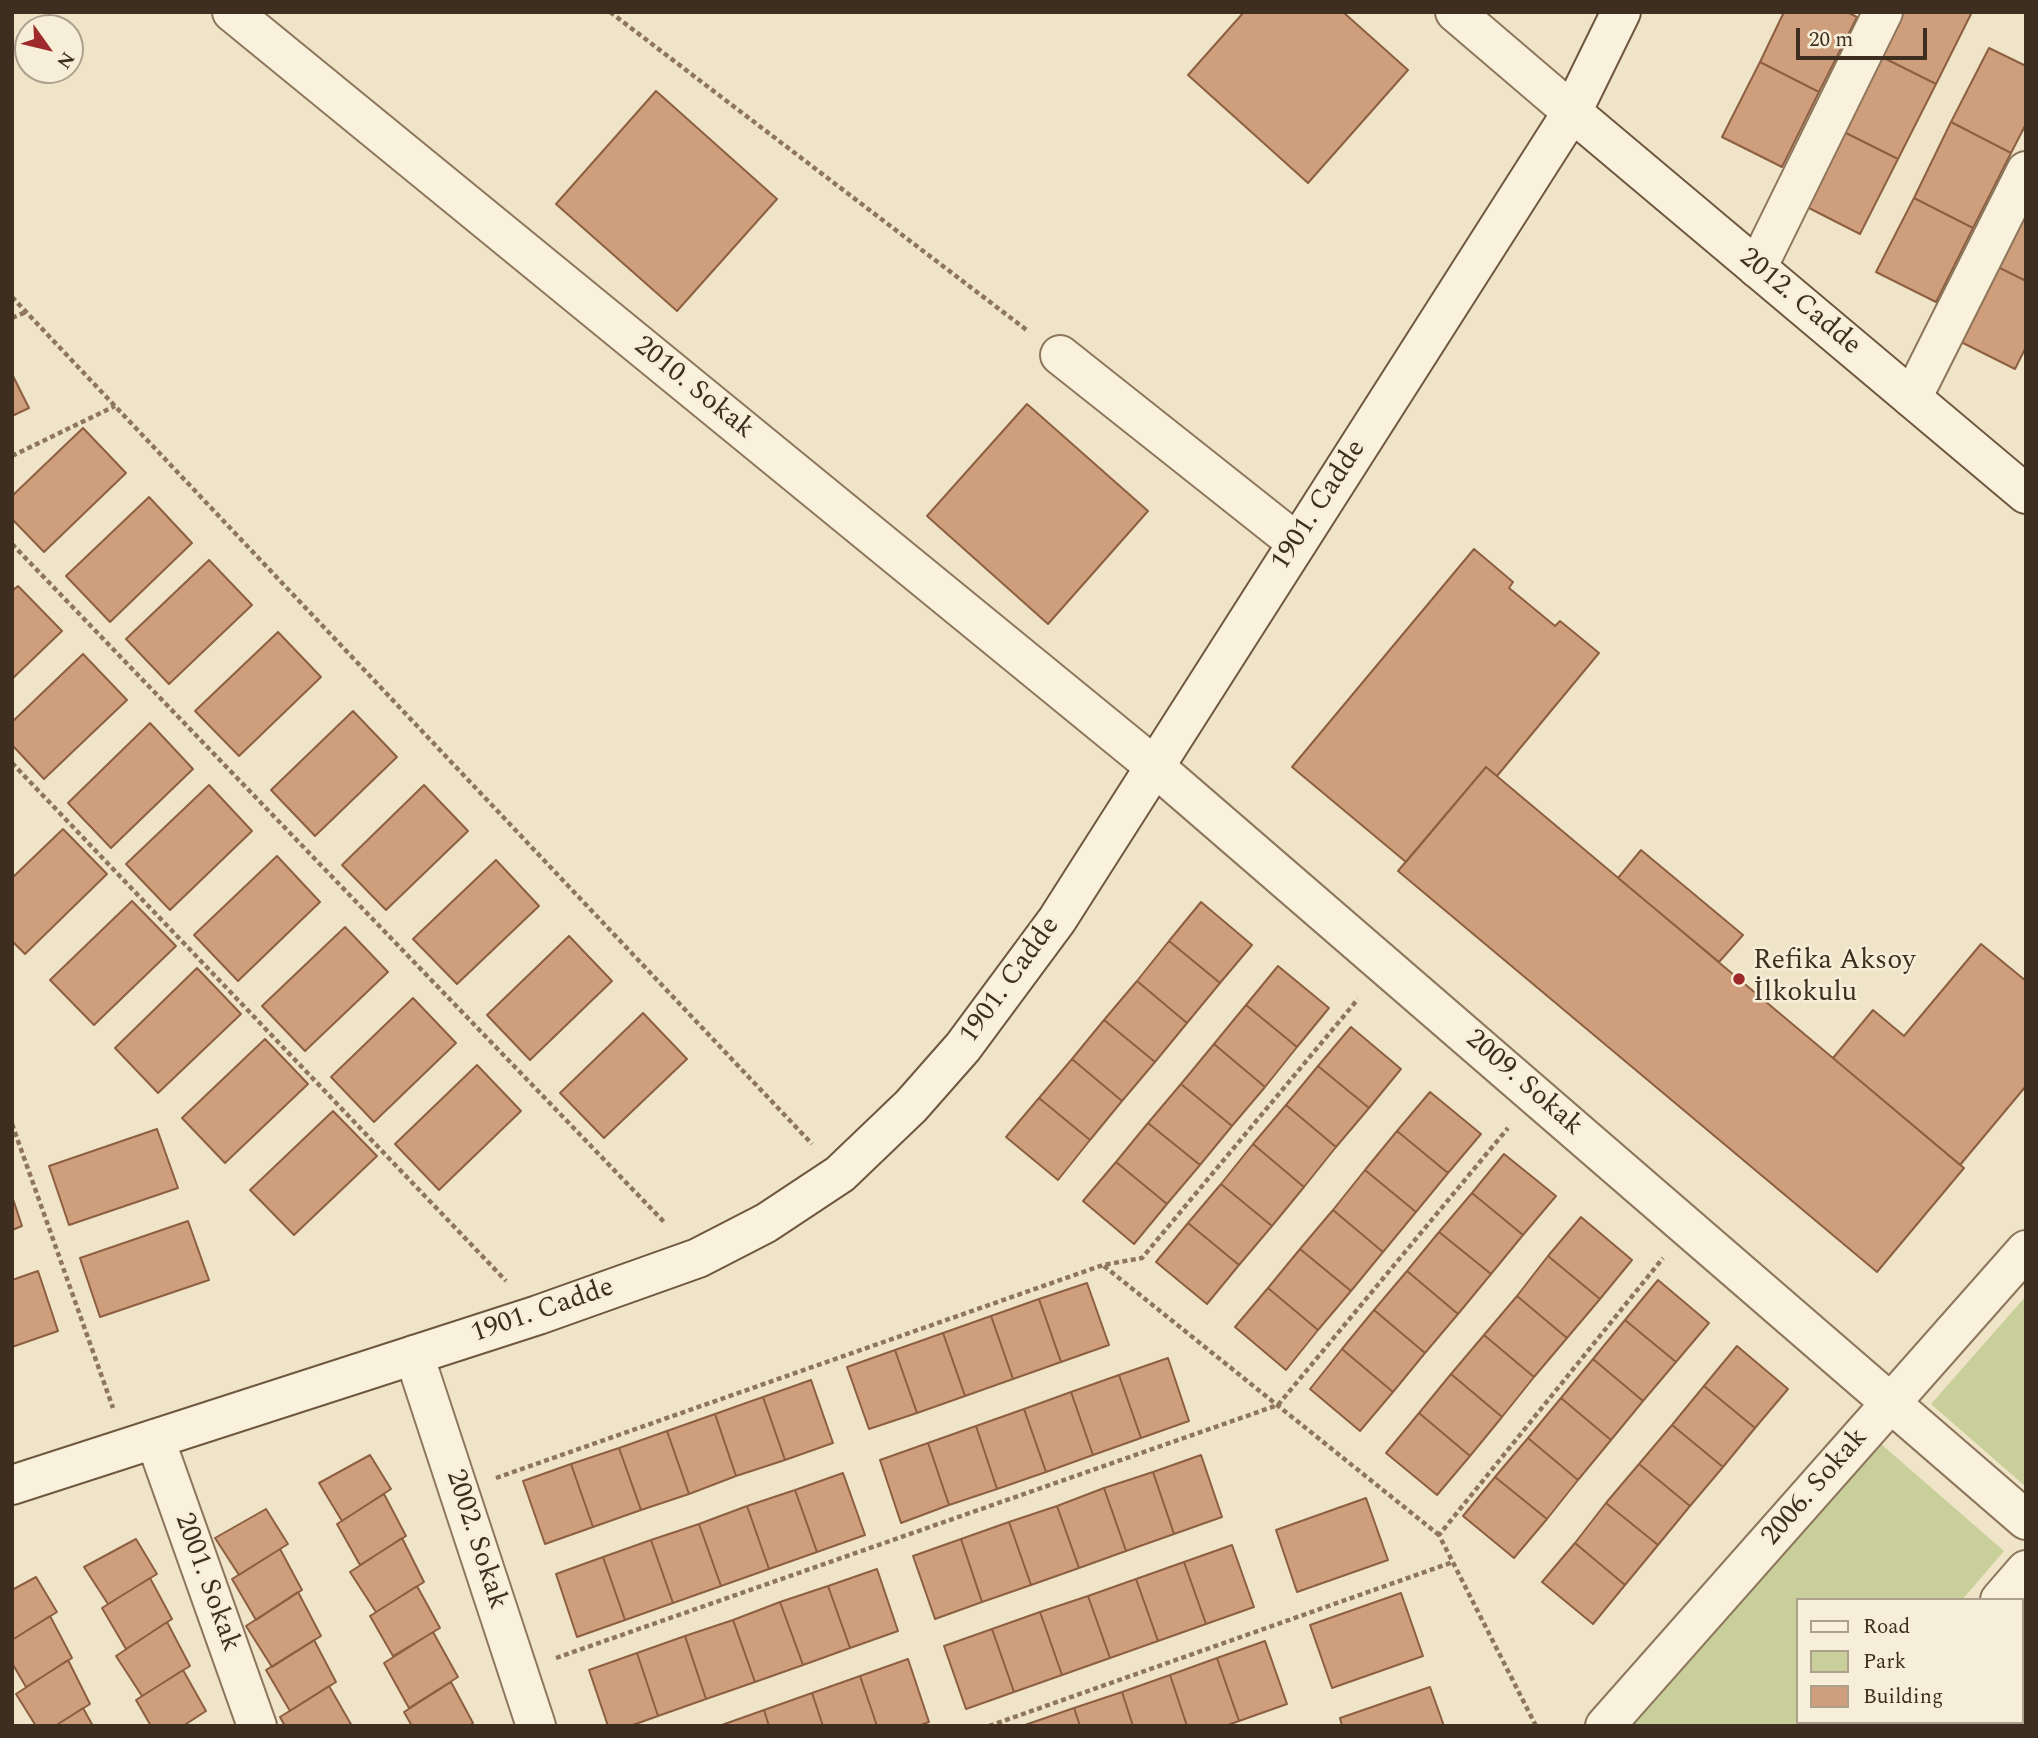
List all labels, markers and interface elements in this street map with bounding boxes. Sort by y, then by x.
north arrow [14,14,84,84]
scale bar [1800,14,1931,58]
text: 20 m [1809,24,1853,56]
text: N [49,45,82,74]
street label: 2012. Cadde [1731,242,1867,364]
street label: 2010. Sokak [626,330,760,448]
street label: 1901. Cadde [1265,434,1375,578]
street label: 1901. Cadde [954,911,1068,1051]
place label: Refika Aksoy İlkokulu [1753,946,1916,1012]
marker: Refika Aksoy İlkokulu [1731,971,1747,987]
street label: 2009. Sokak [1457,1024,1589,1144]
street label: 1901. Cadde [467,1272,619,1352]
street label: 2006. Sokak [1756,1422,1876,1554]
street label: 2002. Sokak [437,1466,513,1614]
street label: 2001. Sokak [165,1509,247,1657]
legend [1797,1598,2024,1724]
text: Road [1863,1611,1910,1643]
text: Park [1863,1646,1906,1678]
text: Building [1863,1681,1943,1713]

